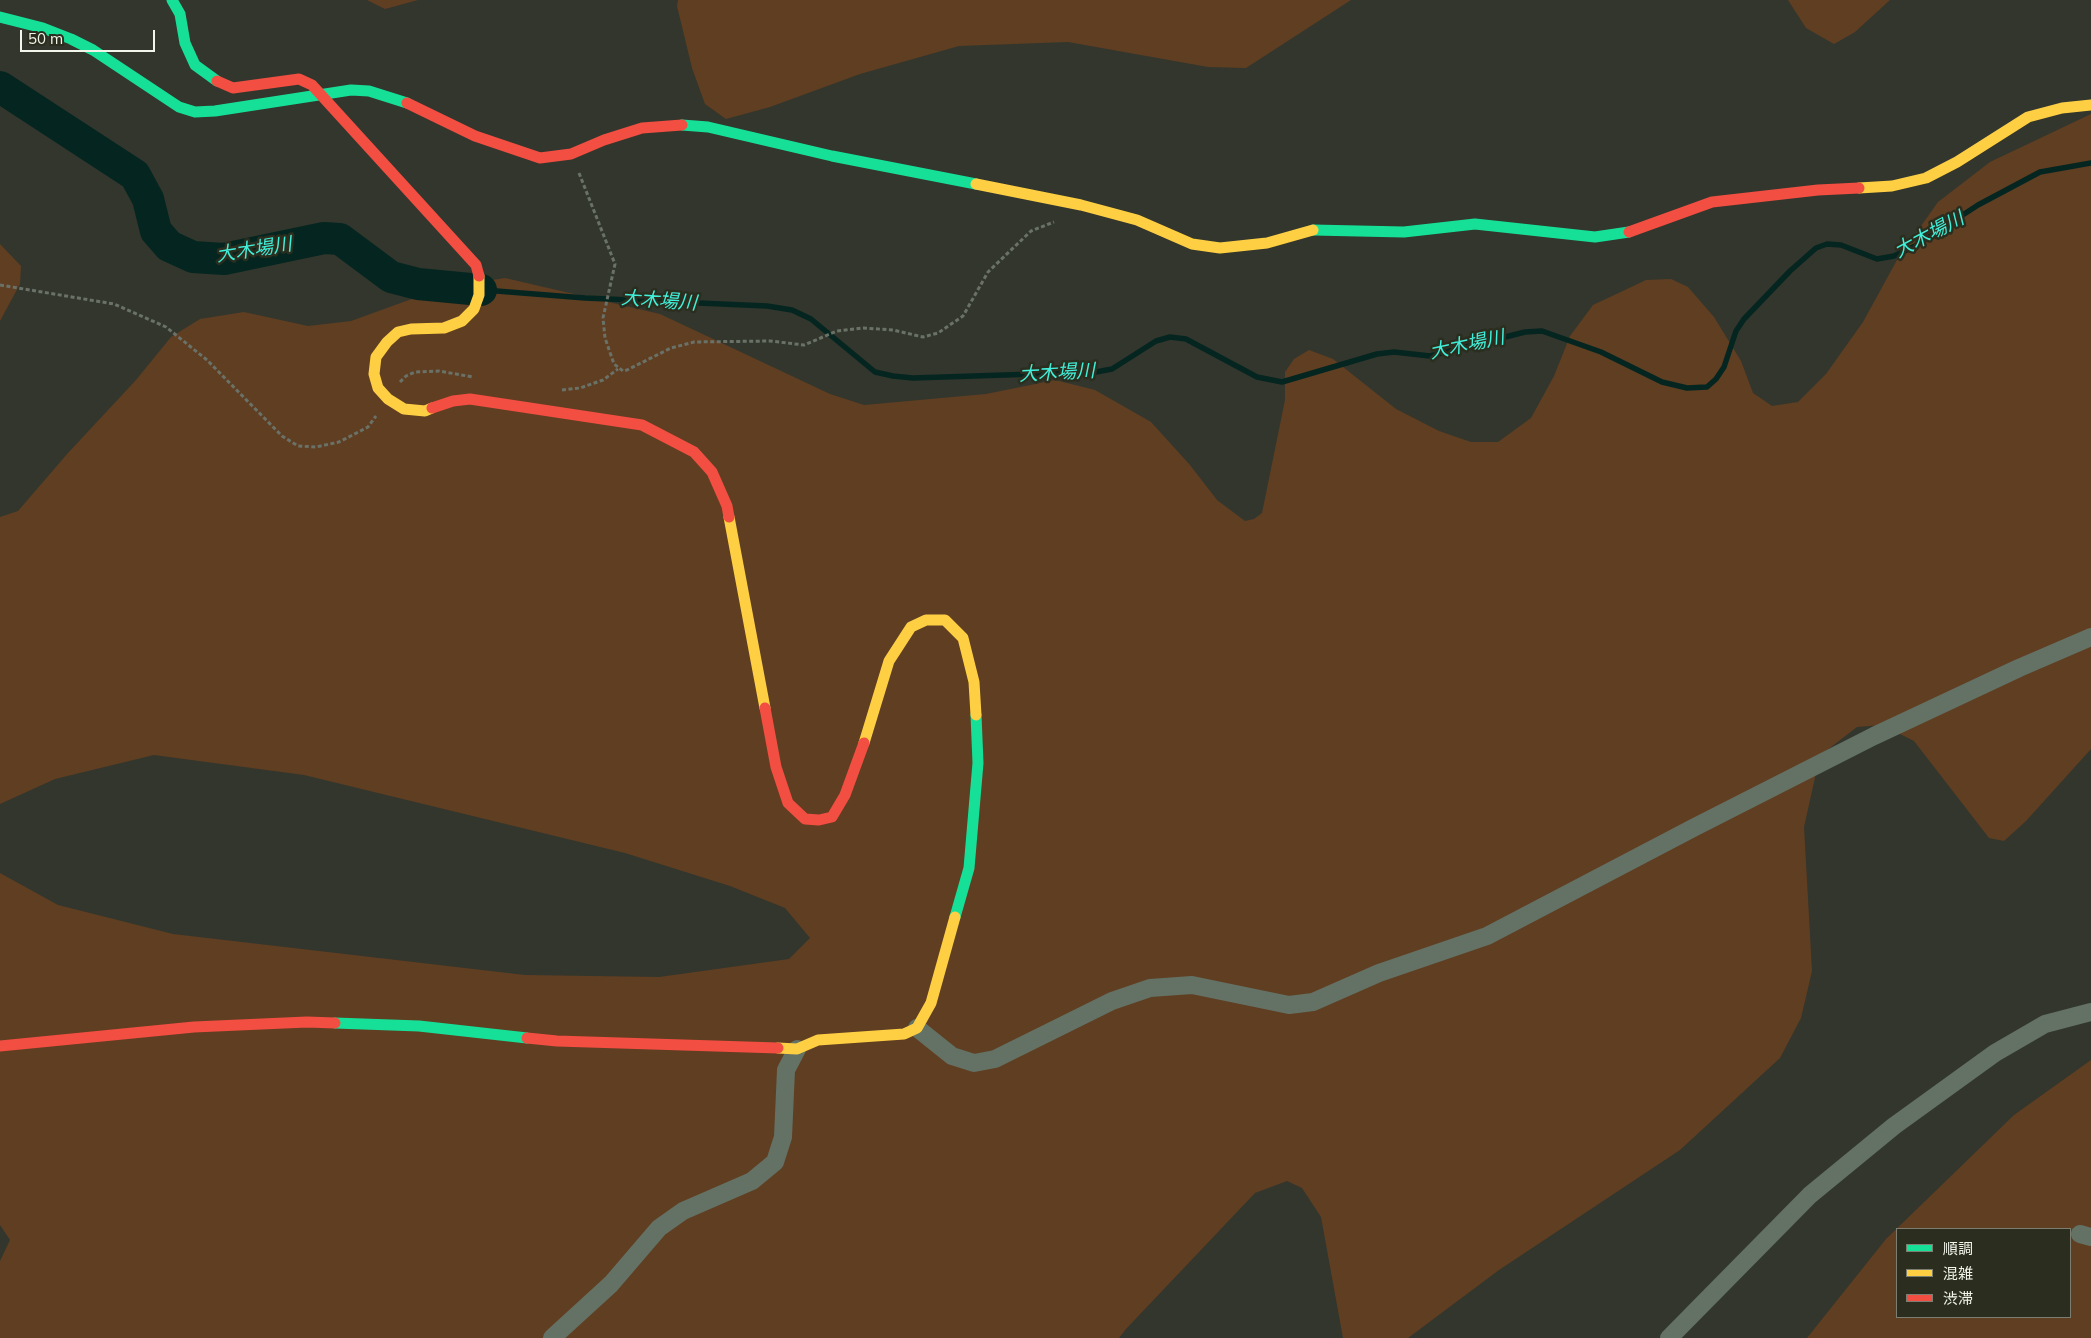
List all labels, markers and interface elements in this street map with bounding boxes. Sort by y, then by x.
scale bar [22,20,158,52]
text: 50 m [28,29,63,48]
water label: 大木場川 [1890,207,1968,263]
water label: 大木場川 [215,233,293,267]
water label: 大木場川 [620,287,698,315]
water label: 大木場川 [1427,326,1507,364]
water label: 大木場川 [1018,360,1096,386]
legend [1896,1228,2071,1318]
text: 順調 [1943,1239,1973,1258]
text: 混雑 [1943,1264,1973,1283]
text: 渋滞 [1943,1289,1973,1308]

